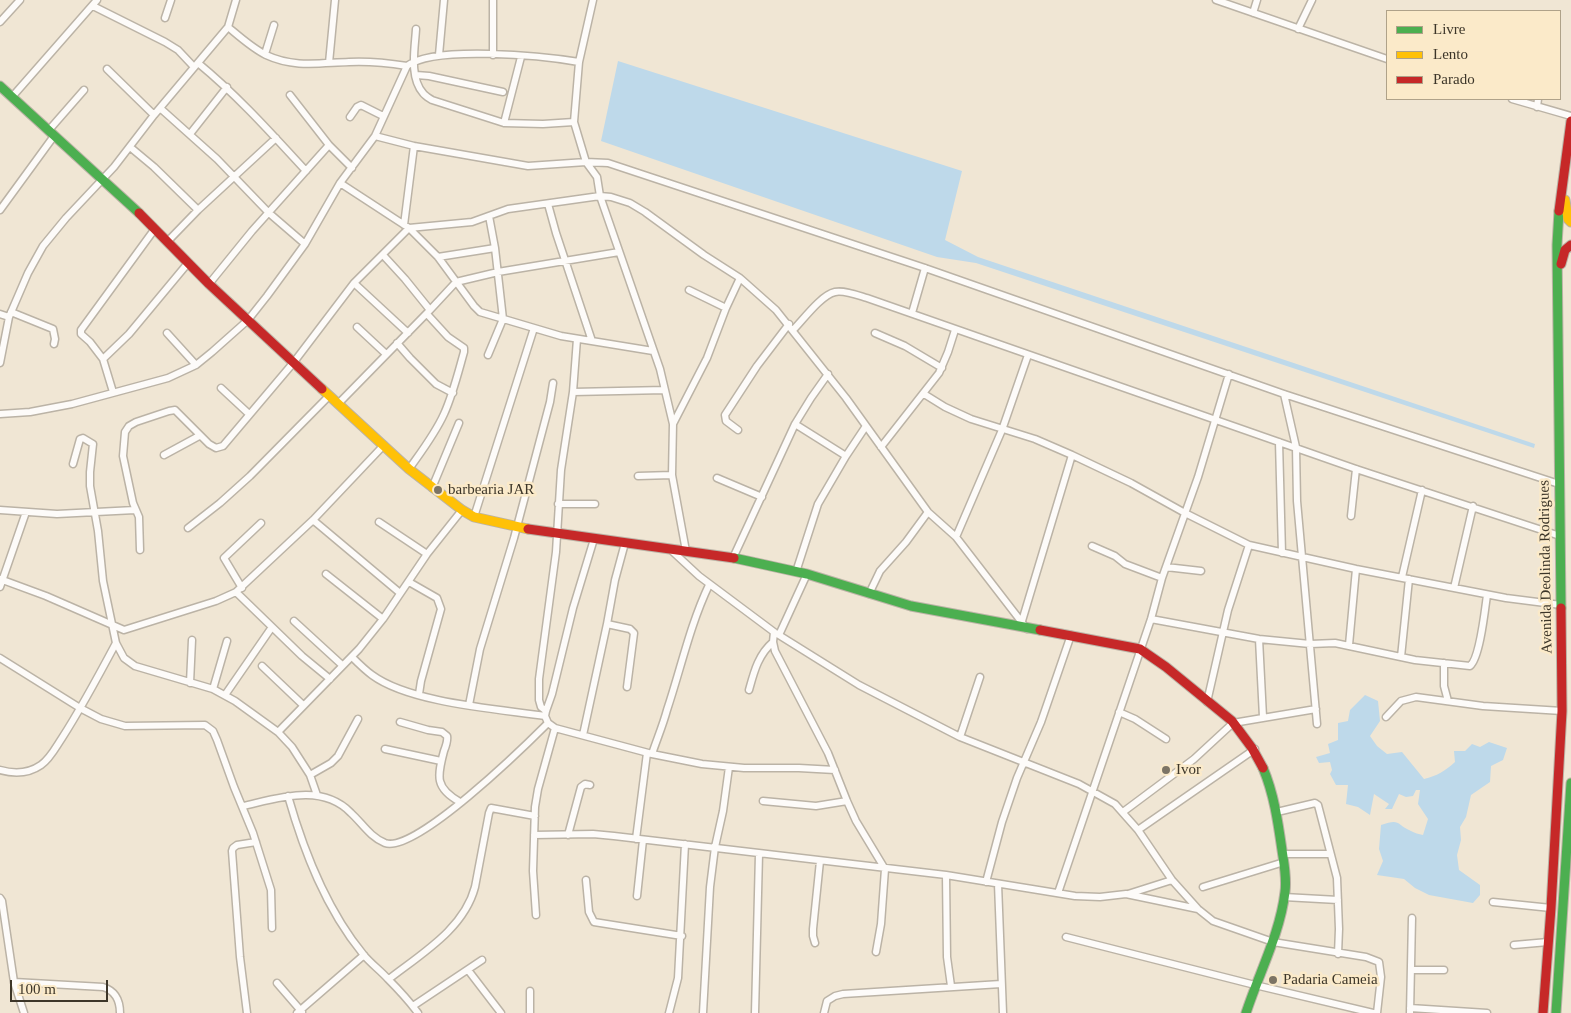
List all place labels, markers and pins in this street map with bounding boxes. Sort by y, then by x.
place label: barbearia JAR [448,481,534,499]
marker: barbearia JAR [432,484,444,496]
place label: Ivor [1176,761,1201,779]
marker: Ivor [1160,764,1172,776]
place label: Padaria Cameia [1283,971,1378,989]
marker: Padaria Cameia [1267,974,1279,986]

